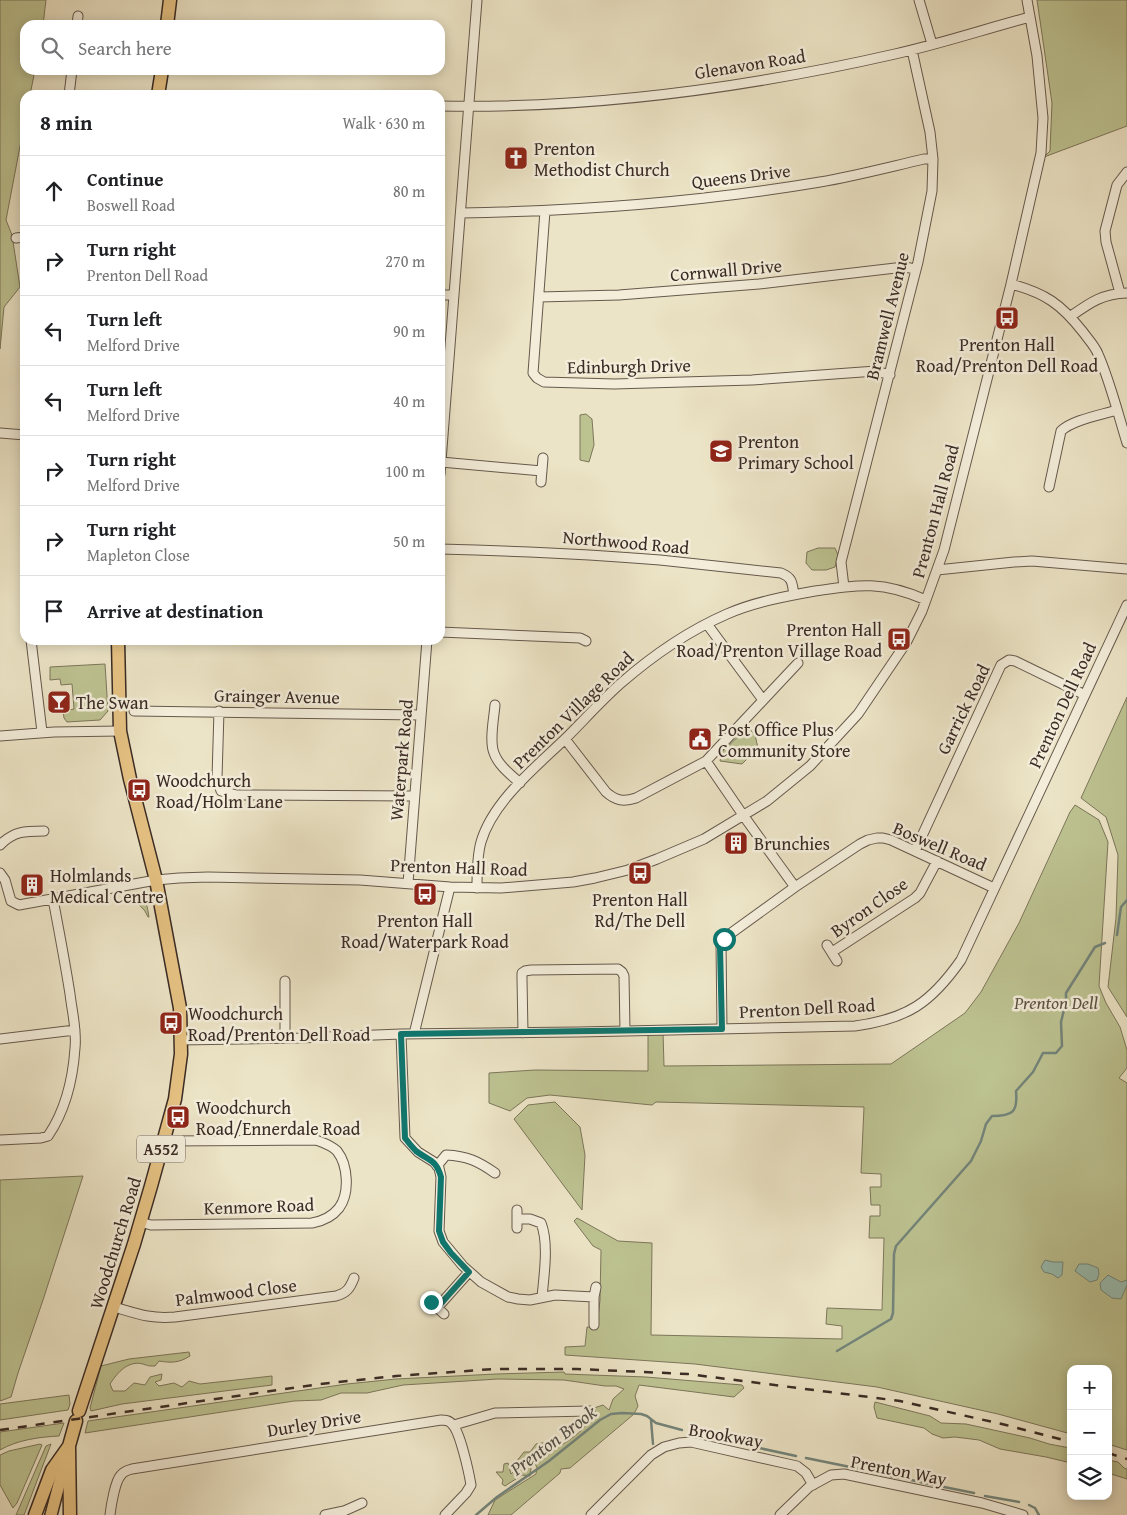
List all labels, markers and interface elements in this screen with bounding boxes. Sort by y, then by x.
search box [20,20,445,75]
icon: search [38,34,66,62]
text: Search here [78,34,172,62]
street label: Glenavon Road [693,42,808,86]
text: 8 min [40,107,92,138]
text: Walk · 630 m [342,111,425,135]
place label: Prenton Methodist Church [534,135,670,183]
church icon: Prenton Methodist Church [503,145,529,171]
street label: Queens Drive [690,157,792,195]
text: Continue [87,165,164,193]
icon: ahead [40,177,68,205]
text: 80 m [393,179,425,203]
text: Boswell Road [87,193,175,217]
text: Turn right [87,235,176,263]
icon: right [40,247,68,275]
text: 270 m [385,249,425,273]
street label: Bramwell Avenue [858,249,916,383]
street label: Cornwall Drive [669,252,783,288]
text: Prenton Dell Road [87,263,208,287]
text: Turn left [87,305,162,333]
bus stop icon: Prenton Hall Road/Prenton Dell Road [994,305,1020,331]
icon: left [40,317,68,345]
text: 90 m [393,319,425,343]
place label: Prenton Hall Road/Prenton Dell Road [916,331,1099,379]
text: Melford Drive [87,333,180,357]
street label: Edinburgh Drive [567,351,691,381]
text: Turn left [87,375,162,403]
icon: left [40,387,68,415]
text: 40 m [393,389,425,413]
text: Melford Drive [87,403,180,427]
place label: Prenton Primary School [738,428,854,476]
school or university icon: Prenton Primary School [708,438,734,464]
street label: Prenton Hall Road [904,441,966,581]
text: Turn right [87,445,176,473]
icon: right [40,457,68,485]
text: 100 m [385,459,425,483]
text: Melford Drive [87,473,180,497]
text: Turn right [87,515,176,543]
street label: Northwood Road [562,523,691,561]
icon: right [40,527,68,555]
text: 50 m [393,529,425,553]
text: Mapleton Close [87,543,190,567]
icon: arrive [40,597,68,625]
text: Arrive at destination [87,597,263,625]
place label: Prenton Hall Road/Prenton Village Road [676,616,882,664]
bus stop icon: Prenton Hall Road/Prenton Village Road [886,626,912,652]
street label: Prenton Dell Road [1021,637,1103,772]
street label: Prenton Village Road [506,645,640,775]
street label: Garrick Road [929,659,997,759]
street label: Grainger Avenue [214,681,340,711]
bar icon: The Swan [46,689,72,715]
place label: The Swan [76,689,149,716]
street label: Waterpark Road [382,698,420,822]
place label: Post Office Plus Community Store [718,716,850,764]
public building icon: Post Office Plus Community Store [687,726,713,752]
place label: Woodchurch Road/Holm Lane [156,767,283,815]
bus stop icon: Woodchurch Road/Holm Lane [126,777,152,803]
street label: Boswell Road [889,814,991,878]
building icon: Brunchies [723,830,749,856]
place label: Brunchies [754,830,830,857]
street label: Prenton Hall Road [390,851,528,883]
bus stop icon: Prenton Hall Rd/The Dell [627,860,653,886]
place label: Holmlands Medical Centre [50,862,164,910]
street label: Byron Close [825,870,913,944]
building icon: Holmlands Medical Centre [19,872,45,898]
bus stop icon: Prenton Hall Road/Waterpark Road [412,881,438,907]
place label: Prenton Hall Rd/The Dell [592,886,688,934]
place label: Prenton Hall Road/Waterpark Road [341,907,509,955]
route start [713,928,736,951]
park label: Prenton Dell [1013,989,1098,1016]
street label: Prenton Dell Road [738,991,876,1025]
place label: Woodchurch Road/Prenton Dell Road [188,1000,371,1048]
bus stop icon: Woodchurch Road/Prenton Dell Road [158,1010,184,1036]
place label: Woodchurch Road/Ennerdale Road [196,1094,361,1142]
bus stop icon: Woodchurch Road/Ennerdale Road [165,1104,191,1130]
road number: A552 [137,1136,185,1162]
street label: Woodchurch Road [82,1173,148,1312]
street label: Kenmore Road [203,1191,315,1221]
street label: Palmwood Close [174,1271,298,1313]
route end [420,1291,443,1314]
map controls [1067,1365,1112,1500]
button: + [1067,1365,1112,1410]
water label: Prenton Brook [503,1398,603,1483]
street label: Durley Drive [265,1402,363,1444]
button: − [1067,1410,1112,1455]
street label: Brookway [687,1415,765,1455]
street label: Prenton Way [849,1447,949,1493]
button: layers [1067,1455,1112,1500]

